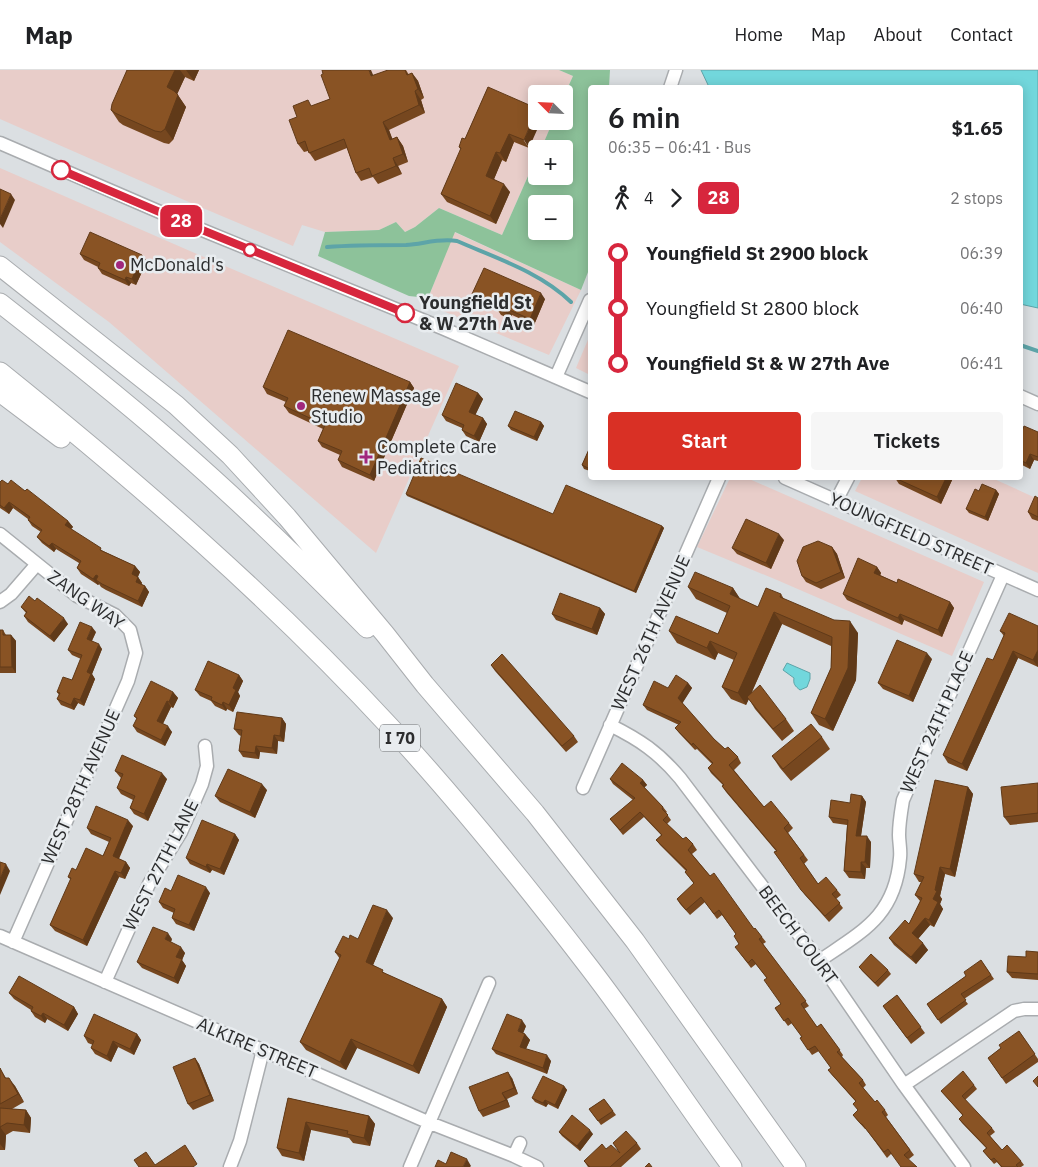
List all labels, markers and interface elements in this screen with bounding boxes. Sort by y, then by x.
text: Map [25,19,73,51]
text: Home [735,23,783,46]
text: Map [811,23,846,46]
text: About [874,23,922,46]
text: Contact [950,23,1013,46]
north arrow [528,85,572,130]
map controls [528,85,573,240]
text: 6 min [608,99,680,136]
text: $1.65 [951,116,1003,140]
text: 06:35 – 06:41 · Bus [608,137,751,157]
button: + [528,140,573,185]
unlabelled marker [51,160,71,180]
icon: walk [608,184,636,212]
icon: forward [662,184,690,212]
text: 28 [708,186,729,209]
text: 4 [644,188,654,208]
text: 2 stops [950,188,1003,208]
button: − [528,195,573,240]
line badge: 28 [158,205,204,237]
text: 28 [170,209,192,232]
text: Youngfield St 2900 block [646,241,868,265]
unlabelled marker [243,243,257,257]
text: 06:39 [960,243,1003,263]
place label: McDonald's [130,253,224,276]
marker: McDonald's [114,259,126,271]
place label: Youngfield St & W 27th Ave [419,291,533,335]
text: Youngfield St 2800 block [646,296,859,320]
text: 06:40 [960,298,1003,318]
marker: Youngfield St & W 27th Ave [395,303,415,323]
text: Youngfield St & W 27th Ave [646,351,890,375]
text: 06:41 [960,353,1003,373]
place label: Renew Massage Studio [311,384,441,428]
marker: Renew Massage Studio [295,400,307,412]
button: Start [608,412,801,470]
button: Tickets [811,412,1003,470]
place label: Complete Care Pediatrics [377,435,497,479]
marker: Complete Care Pediatrics [359,450,373,464]
street label: YOUNGFIELD STREET [826,487,997,580]
street label: WEST 26TH AVENUE [606,551,695,714]
street label: ZANG WAY [43,565,129,635]
street label: WEST 24TH PLACE [895,647,978,797]
street label: WEST 28TH AVENUE [36,705,125,868]
road number: I 70 [380,724,420,751]
street label: WEST 27TH LANE [118,795,204,934]
street label: BEECH COURT [754,881,843,989]
street label: ALKIRE STREET [193,1012,321,1083]

